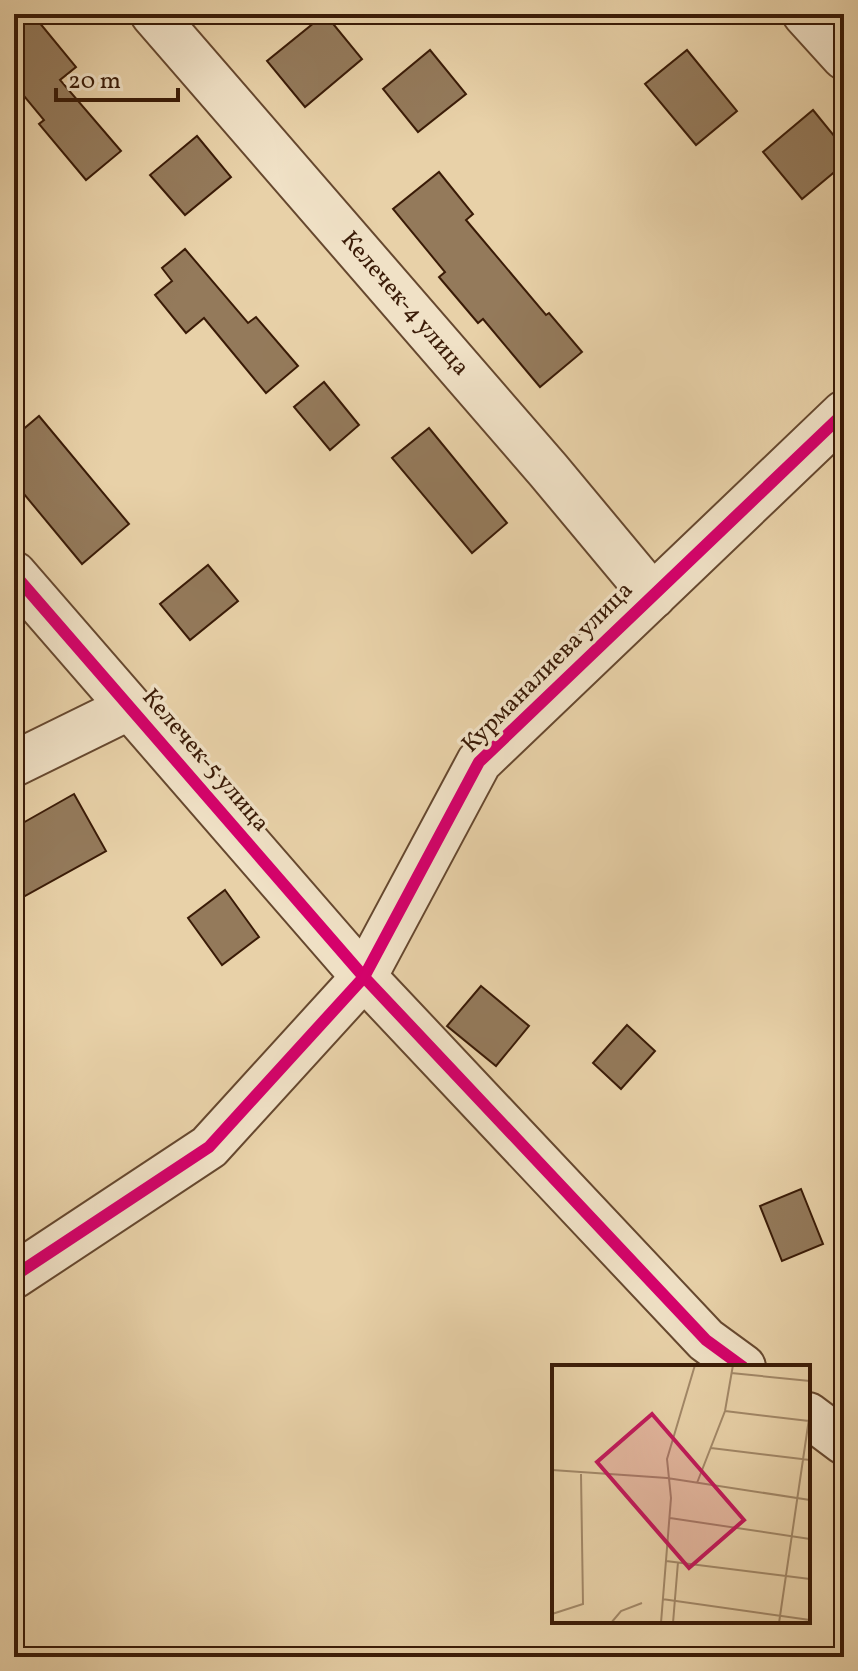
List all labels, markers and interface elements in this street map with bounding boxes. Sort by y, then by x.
scale bar [56,52,178,102]
text: 20 m [68,65,121,99]
street label: Келечек-4 улица [332,225,477,384]
street label: Курманалиева улица [455,575,641,761]
street label: Келечек-5 улица [133,682,277,840]
inset map [552,1365,810,1623]

